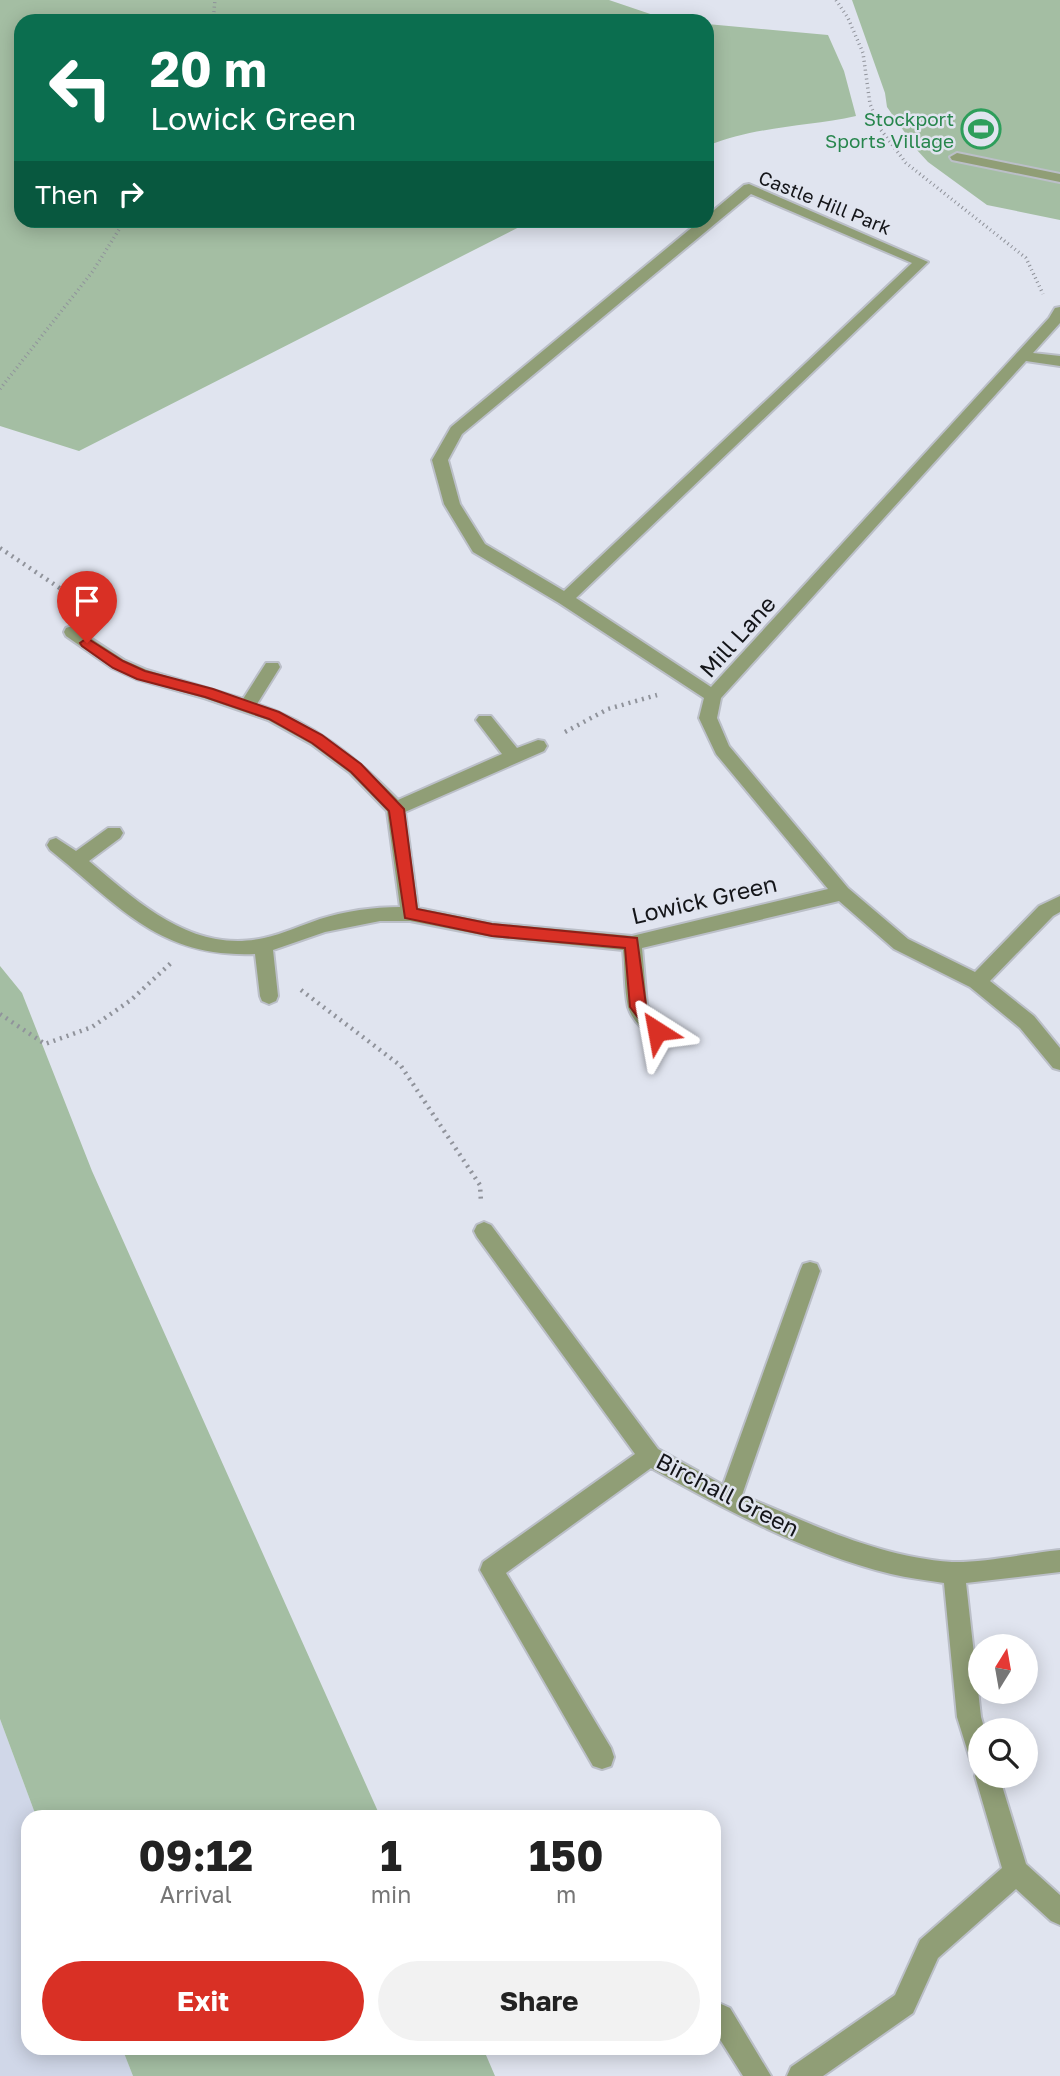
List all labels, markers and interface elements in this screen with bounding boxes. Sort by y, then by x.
text: 20 m [150,39,267,98]
icon: left [35,42,126,133]
text: Lowick Green [150,99,356,137]
place label: Stockport Sports Village [825,107,954,152]
sports icon: Stockport Sports Village [960,108,1002,150]
street label: Castle Hill Park [756,165,895,239]
icon: right [112,175,150,213]
text: Then [35,179,98,210]
pin [57,571,117,643]
icon: arrive [68,582,106,620]
street label: Mill Lane [693,589,781,683]
street label: Lowick Green [629,869,779,929]
position arrow [620,994,694,1068]
street label: Birchall Green [652,1446,804,1542]
north arrow [968,1634,1038,1704]
map controls [968,1634,1038,1788]
button: search [968,1718,1038,1788]
text: 09:12 [139,1830,253,1880]
text: 1 [380,1830,402,1880]
text: 150 [529,1830,603,1880]
text: Arrival [160,1880,232,1908]
text: min [371,1880,411,1908]
text: m [556,1880,576,1908]
button: Exit [42,1961,364,2041]
button: Share [378,1961,700,2041]

